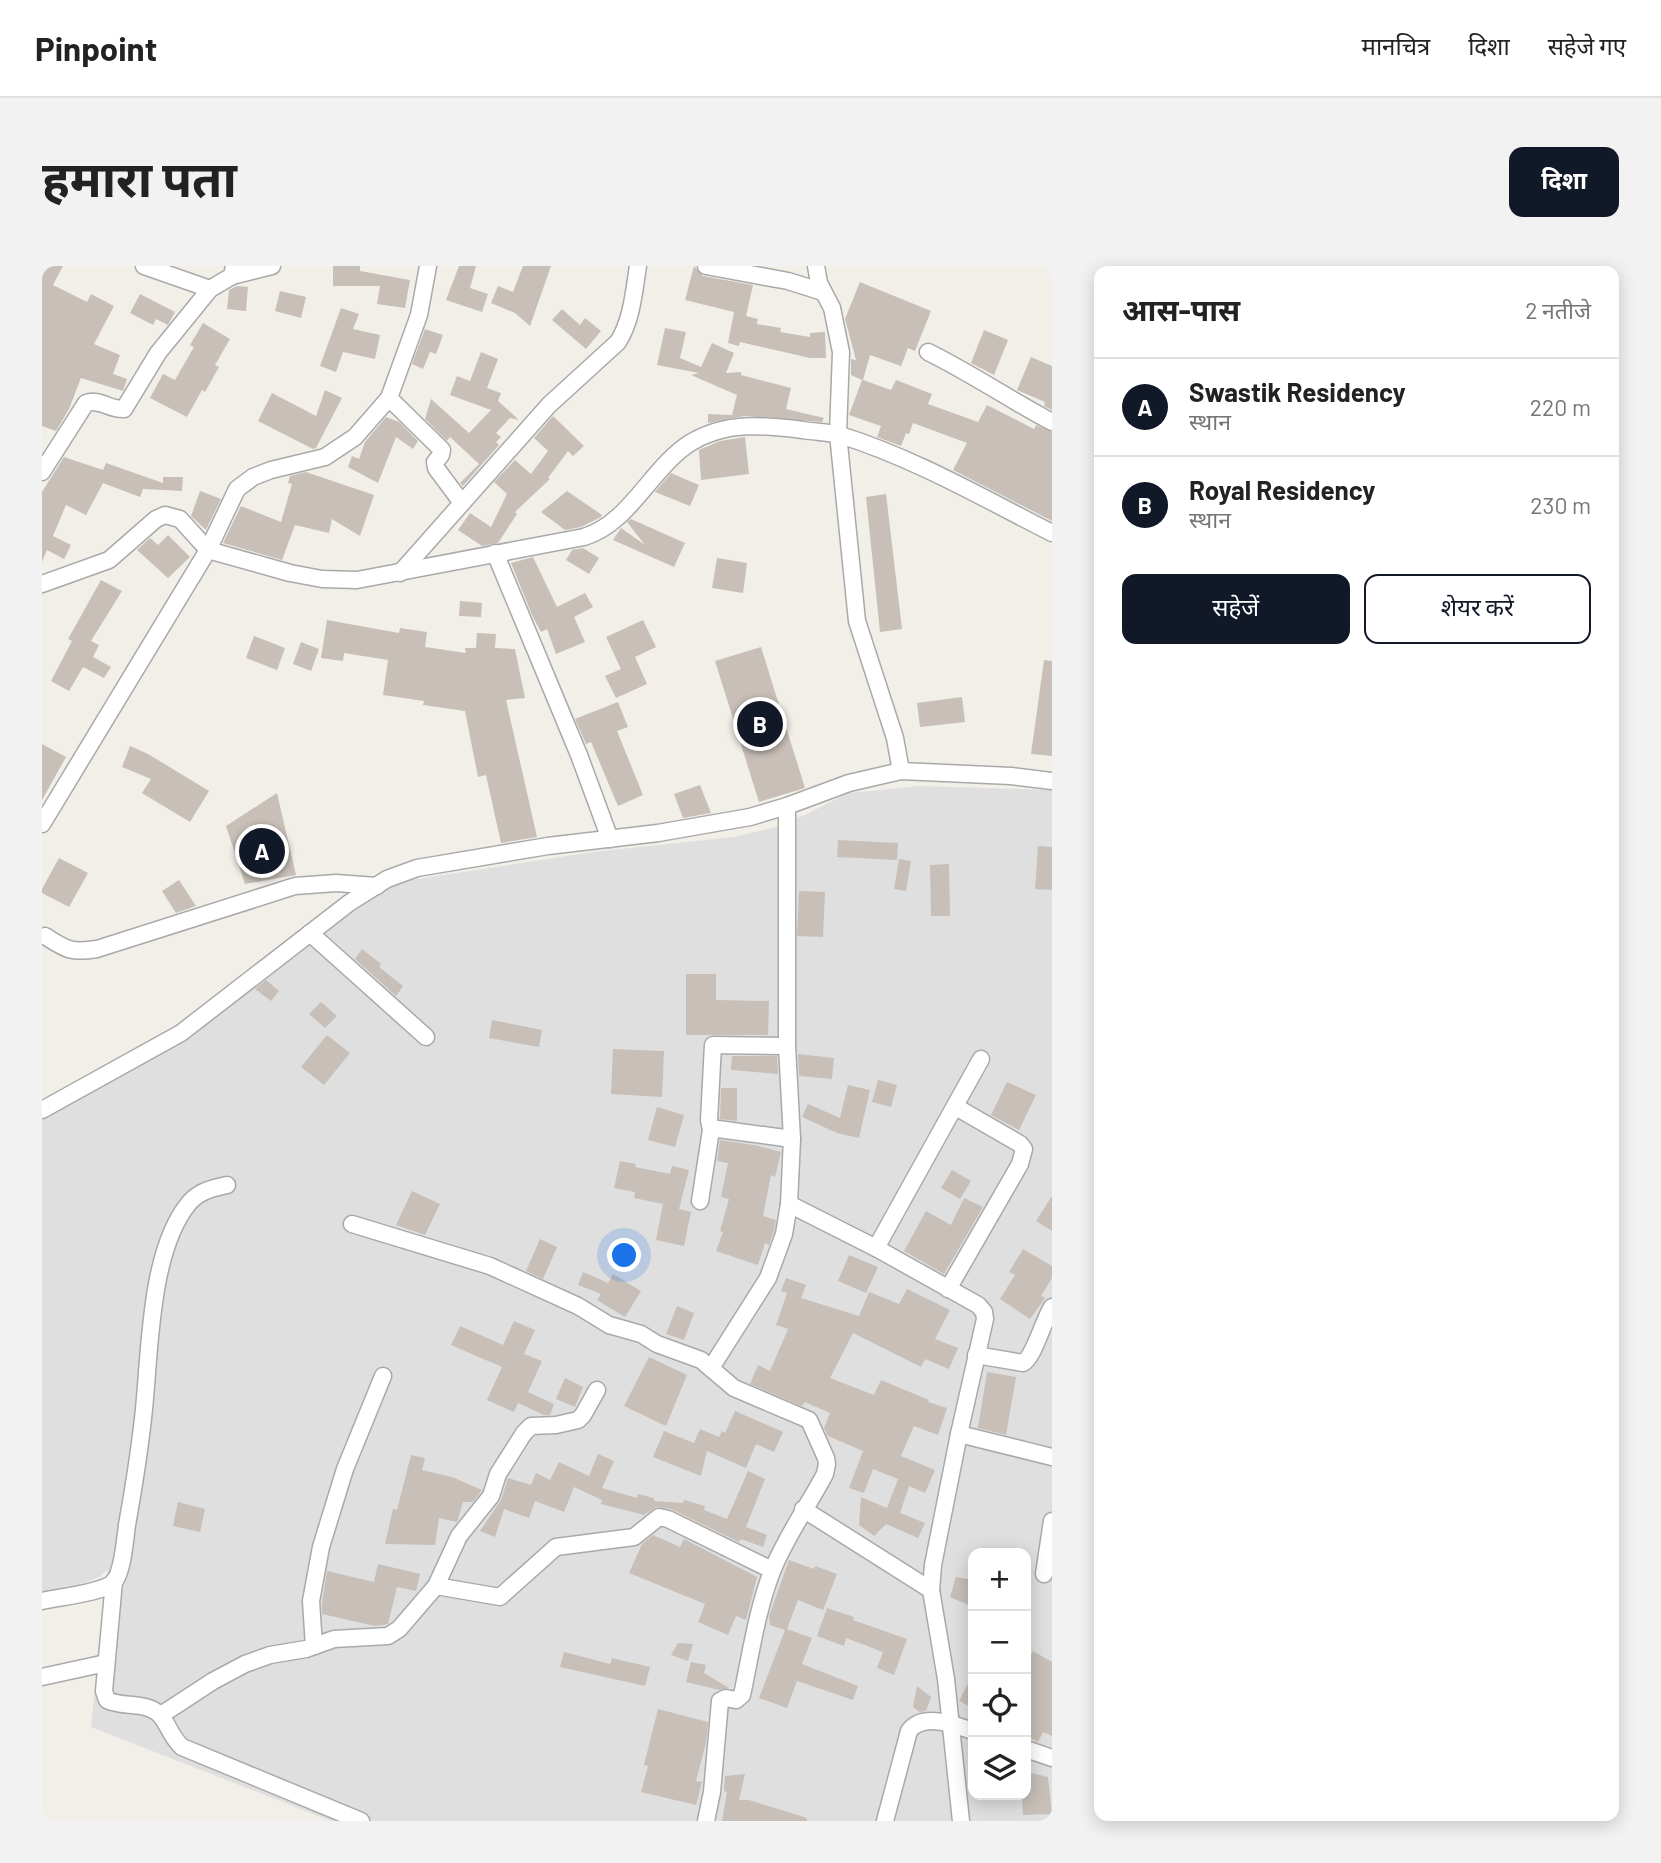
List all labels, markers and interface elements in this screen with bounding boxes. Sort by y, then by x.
text: Pinpoint [35,28,157,68]
text: मानचित्र [1362,31,1430,60]
text: दिशा [1468,31,1510,60]
text: सहेजे गए [1548,31,1626,60]
button: दिशा [1509,147,1619,217]
text: हमारा पता [42,148,237,207]
text: आस-पास [1122,291,1240,327]
text: 2 नतीजे [1525,296,1591,324]
text: Swastik Residency [1189,376,1406,407]
text: A [1137,393,1153,421]
text: 220 m [1530,393,1591,421]
text: स्थान [1189,407,1231,435]
text: Royal Residency [1189,474,1375,505]
text: B [1138,491,1152,519]
text: 230 m [1530,491,1591,519]
text: स्थान [1189,505,1231,533]
button: सहेजें [1122,574,1350,644]
button: शेयर करें [1364,574,1591,644]
pin: B [737,698,783,750]
pin: A [239,825,285,877]
your location [607,1238,641,1272]
map controls [968,1548,1031,1800]
button: + [968,1548,1031,1611]
button: − [968,1611,1031,1674]
button: locate [968,1674,1031,1737]
button: layers [968,1737,1031,1800]

